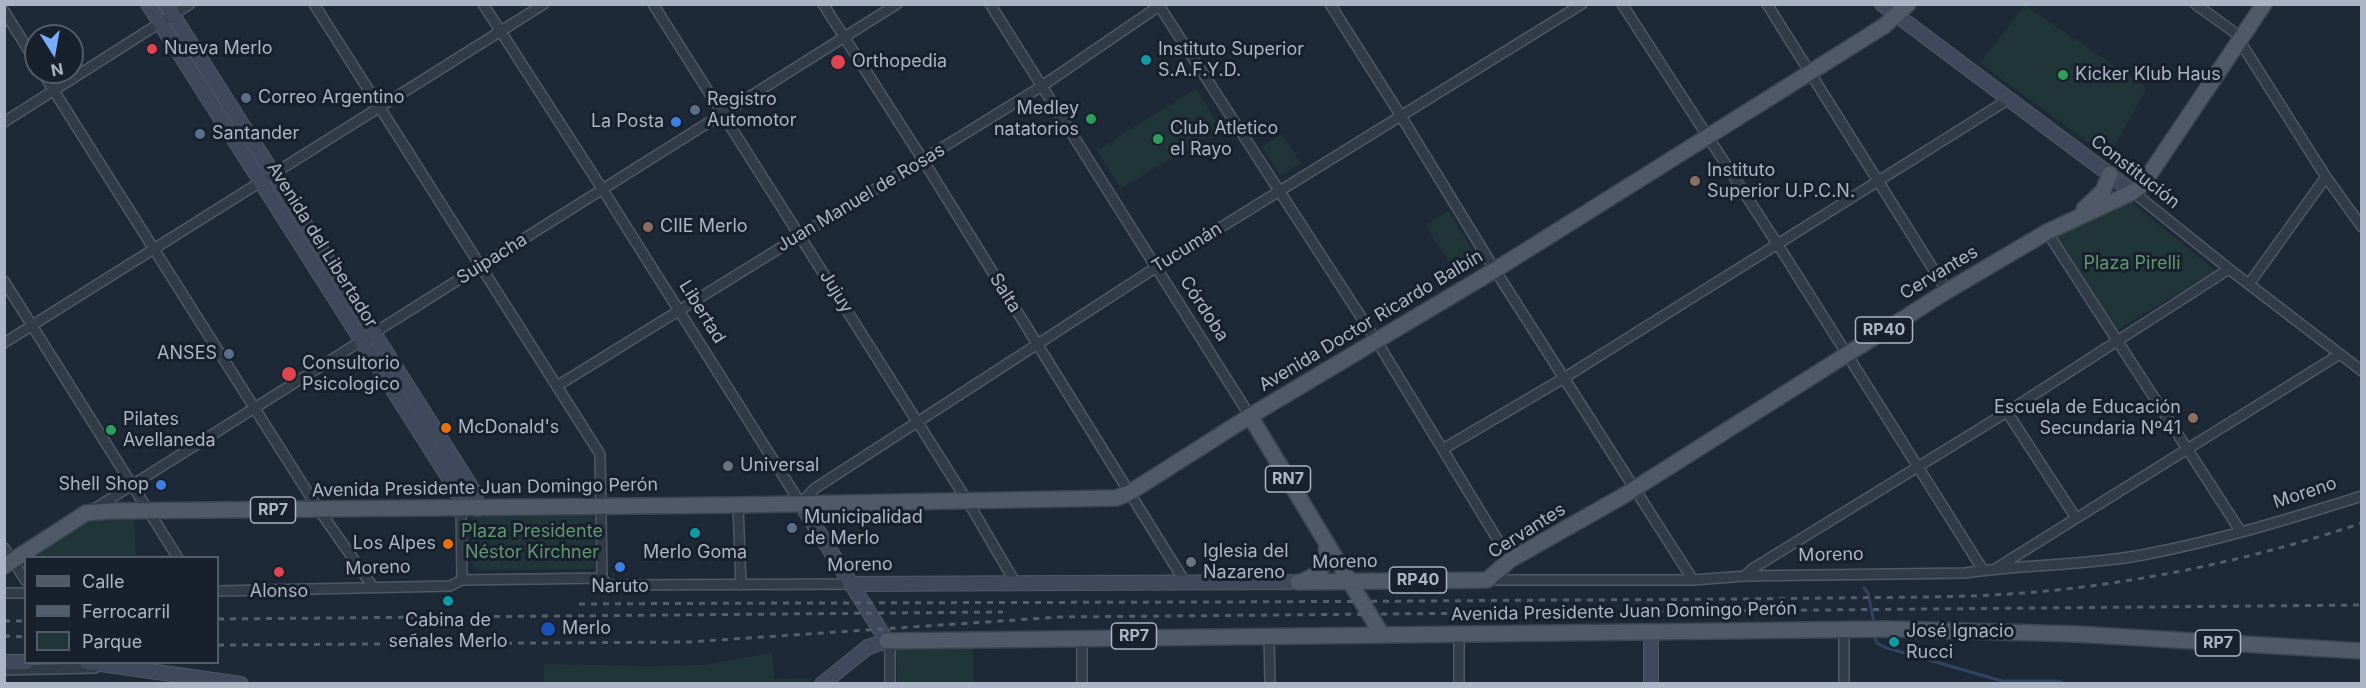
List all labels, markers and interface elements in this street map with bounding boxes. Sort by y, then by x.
north arrow [24,24,84,84]
place label: Nueva Merlo [164,38,273,60]
place label: Instituto Superior S.A.F.Y.D. [1158,39,1304,82]
marker: Nueva Merlo [145,42,159,56]
place label: Orthopedia [852,51,947,73]
marker: Orthopedia [829,53,847,71]
marker: Instituto Superior S.A.F.Y.D. [1139,53,1153,67]
text: N [49,59,65,81]
place label: Kicker Klub Haus [2075,64,2221,86]
marker: Kicker Klub Haus [2056,68,2070,82]
place label: Correo Argentino [258,87,405,109]
place label: Registro Automotor [707,89,796,132]
marker: Correo Argentino [239,91,253,105]
place label: Medley natatorios [994,98,1079,140]
marker: Registro Automotor [688,103,702,117]
place label: La Posta [591,111,664,133]
marker: Medley natatorios [1084,112,1098,126]
marker: La Posta [669,115,683,129]
place label: Club Atletico el Rayo [1170,118,1278,160]
place label: Santander [212,123,299,145]
marker: Santander [193,127,207,141]
street label: Constitución [2086,131,2184,213]
marker: Club Atletico el Rayo [1151,132,1165,146]
street label: Juan Manuel de Rosas [773,139,949,257]
street label: Avenida del Libertador [262,158,382,332]
place label: Instituto Superior U.P.C.N. [1707,160,1855,202]
marker: Instituto Superior U.P.C.N. [1688,174,1702,188]
place label: CIIE Merlo [660,216,748,238]
street label: Tucumán [1148,218,1226,278]
marker: CIIE Merlo [641,220,655,234]
street label: Suipacha [453,229,531,289]
street label: Cervantes [1896,241,1982,305]
street label: Avenida Doctor Ricardo Balbín [1255,246,1487,396]
park label: Plaza Pirelli [2084,253,2180,275]
street label: Jujuy [815,267,857,317]
street label: Salta [985,269,1025,317]
street label: Córdoba [1175,272,1233,346]
street label: Libertad [674,277,730,347]
road number: RP40 [1856,317,1912,343]
place label: ANSES [157,343,217,365]
marker: ANSES [222,347,236,361]
place label: Consultorio Psicologico [302,353,400,395]
marker: Consultorio Psicologico [280,365,298,383]
place label: Escuela de Educación Secundaria Nº41 [1994,397,2181,440]
place label: Pilates Avellaneda [123,409,216,452]
marker: Escuela de Educación Secundaria Nº41 [2186,411,2200,425]
place label: McDonald's [458,417,559,439]
marker: McDonald's [439,421,453,435]
marker: Pilates Avellaneda [104,423,118,437]
place label: Universal [740,455,819,477]
marker: Universal [721,459,735,473]
road number: RN7 [1266,466,1310,492]
street label: Moreno [2271,473,2339,513]
place label: Shell Shop [59,474,149,496]
street label: Avenida Presidente Juan Domingo Perón [312,474,658,502]
marker: Shell Shop [154,478,168,492]
road number: RP7 [250,497,296,523]
street label: Cervantes [1484,499,1570,563]
place label: Municipalidad de Merlo [804,507,923,550]
park label: Plaza Presidente Néstor Kirchner [461,521,603,564]
marker: Municipalidad de Merlo [785,521,799,535]
marker: Merlo Goma [688,526,702,540]
place label: Los Alpes [353,533,436,555]
marker: Los Alpes [441,537,455,551]
place label: Iglesia del Nazareno [1203,541,1289,584]
place label: Merlo Goma [643,542,747,564]
street label: Moreno [1798,544,1864,566]
street label: Moreno [1312,551,1378,573]
street label: Moreno [827,554,893,576]
marker: Iglesia del Nazareno [1184,555,1198,569]
legend [24,556,219,664]
street label: Moreno [345,556,411,580]
marker: Naruto [613,560,627,574]
marker: Alonso [272,565,286,579]
road number: RP40 [1390,567,1446,593]
text: Calle [82,571,124,592]
place label: Naruto [591,576,649,598]
place label: Alonso [250,581,308,603]
marker: Cabina de señales Merlo [441,594,455,608]
street label: Avenida Presidente Juan Domingo Perón [1451,598,1797,626]
text: Ferrocarril [82,601,170,622]
place label: Cabina de señales Merlo [388,610,508,652]
place label: Merlo [562,618,611,640]
marker: Merlo [539,620,557,638]
place label: José Ignacio Rucci [1906,621,2014,664]
road number: RP7 [1112,623,1156,649]
road number: RP7 [2196,630,2240,656]
text: Parque [82,631,142,652]
marker: José Ignacio Rucci [1887,635,1901,649]

